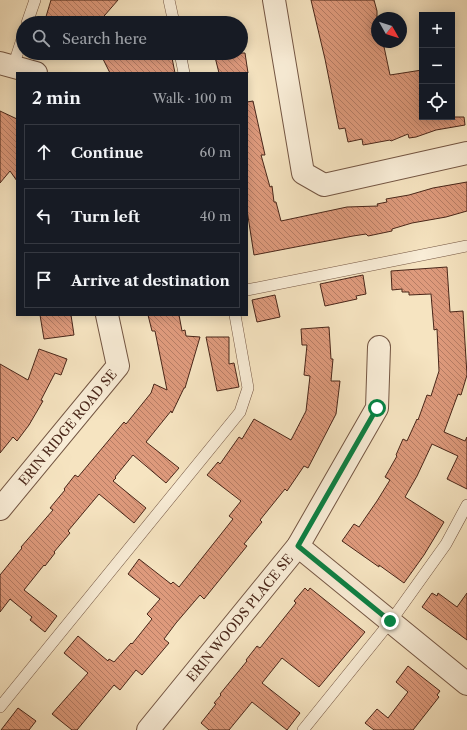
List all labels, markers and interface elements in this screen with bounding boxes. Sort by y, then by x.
north arrow [371,12,407,48]
map controls [419,12,455,120]
button: + [419,12,455,48]
search box [16,16,248,60]
icon: search [30,27,52,49]
text: Search here [62,29,147,48]
button: − [419,48,455,84]
button: locate [419,84,455,120]
text: 2 min [32,88,81,108]
text: Walk · 100 m [153,90,232,106]
icon: ahead [33,141,55,163]
text: Continue [71,143,143,162]
text: 60 m [200,144,231,160]
icon: left [33,205,55,227]
text: Turn left [71,207,140,226]
text: 40 m [200,208,231,224]
icon: arrive [33,269,55,291]
text: Arrive at destination [71,271,230,290]
street label: ERIN RIDGE ROAD SE [15,366,120,489]
route start [368,399,386,417]
street label: ERIN WOODS PLACE SE [183,551,296,685]
route end [381,612,399,630]

